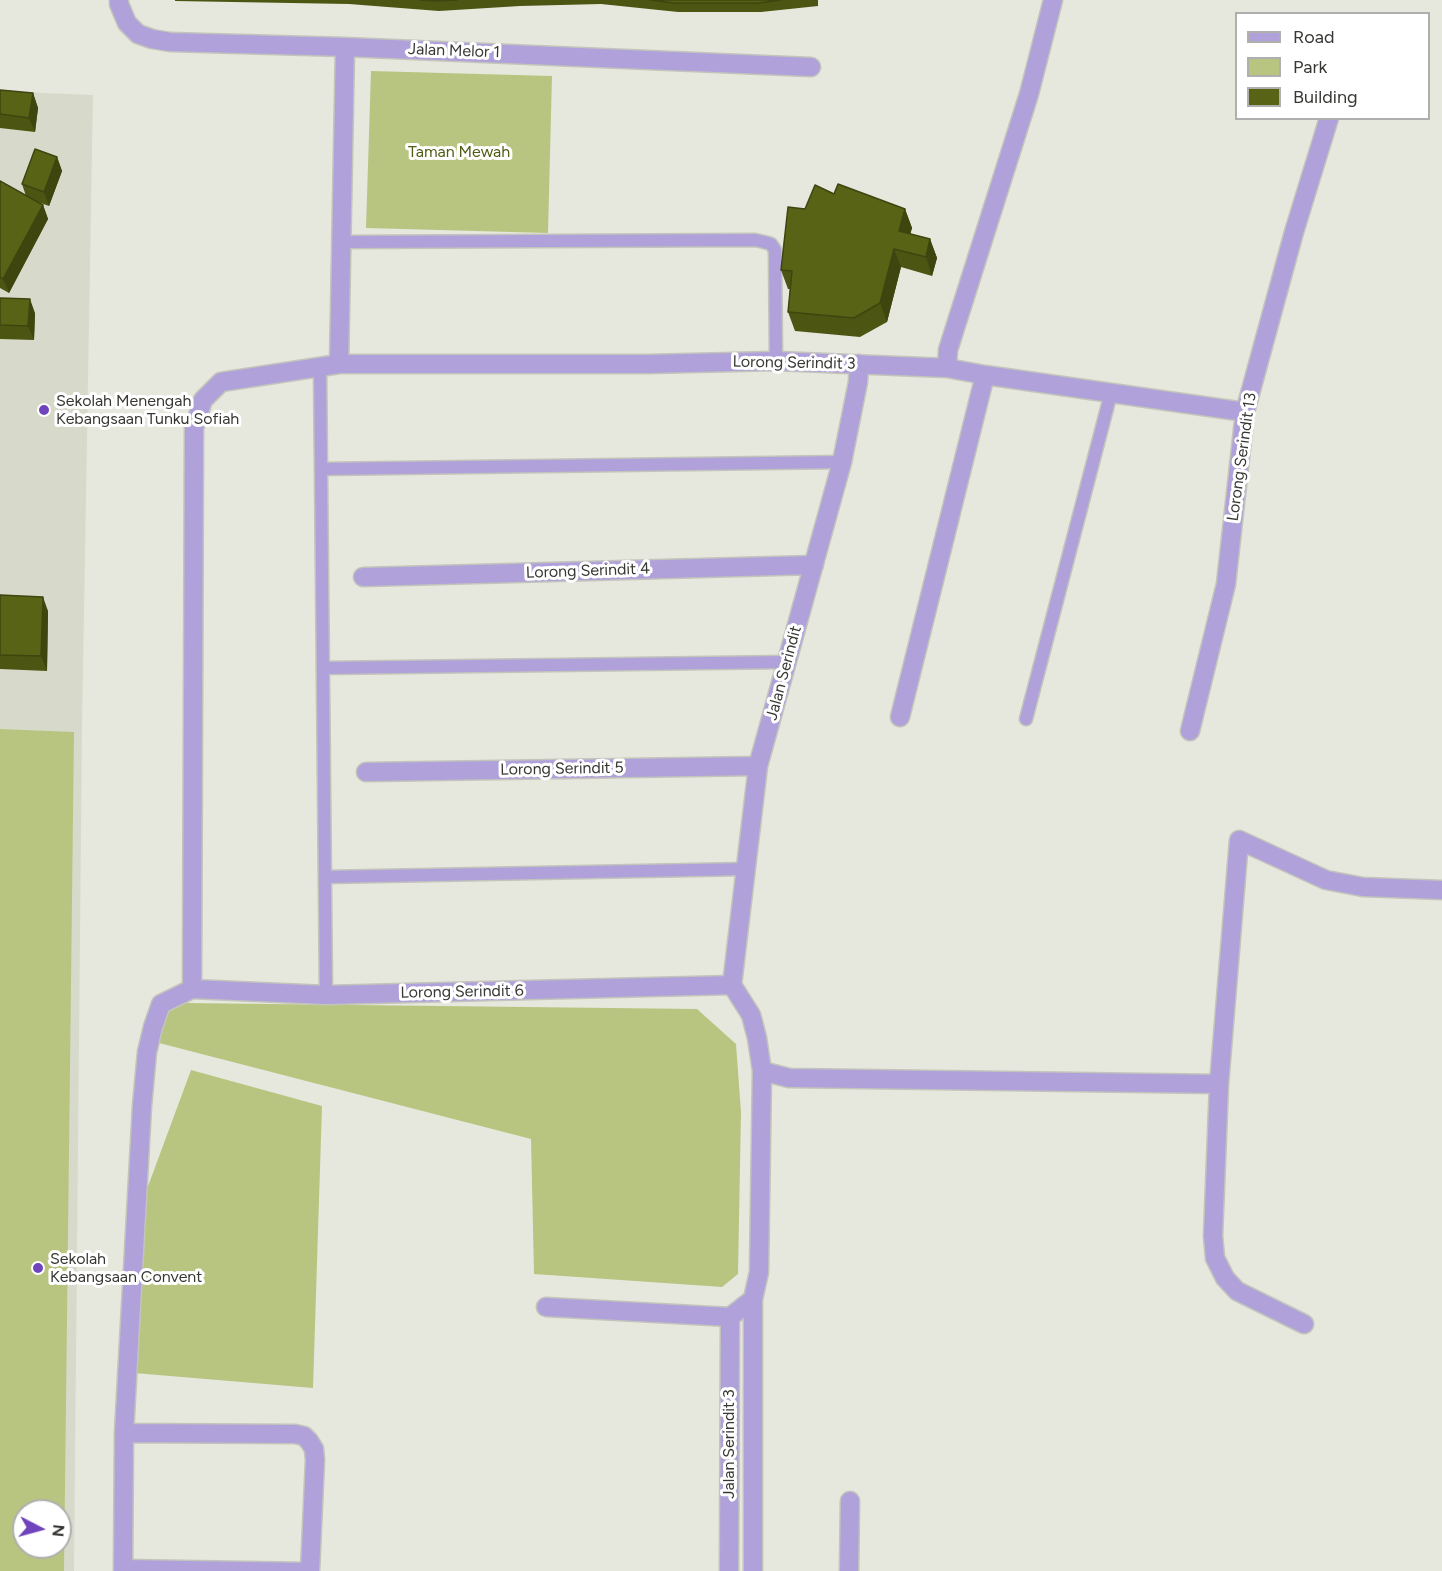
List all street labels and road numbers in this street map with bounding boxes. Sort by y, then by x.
street label: Jalan Melor 1 [408,40,500,62]
street label: Lorong Serindit 3 [732,352,856,374]
street label: Lorong Serindit 13 [1223,392,1261,522]
street label: Lorong Serindit 4 [526,559,650,583]
street label: Jalan Serindit [762,624,806,722]
street label: Lorong Serindit 5 [500,758,624,780]
street label: Lorong Serindit 6 [400,981,524,1003]
street label: Jalan Serindit 3 [719,1389,739,1499]

